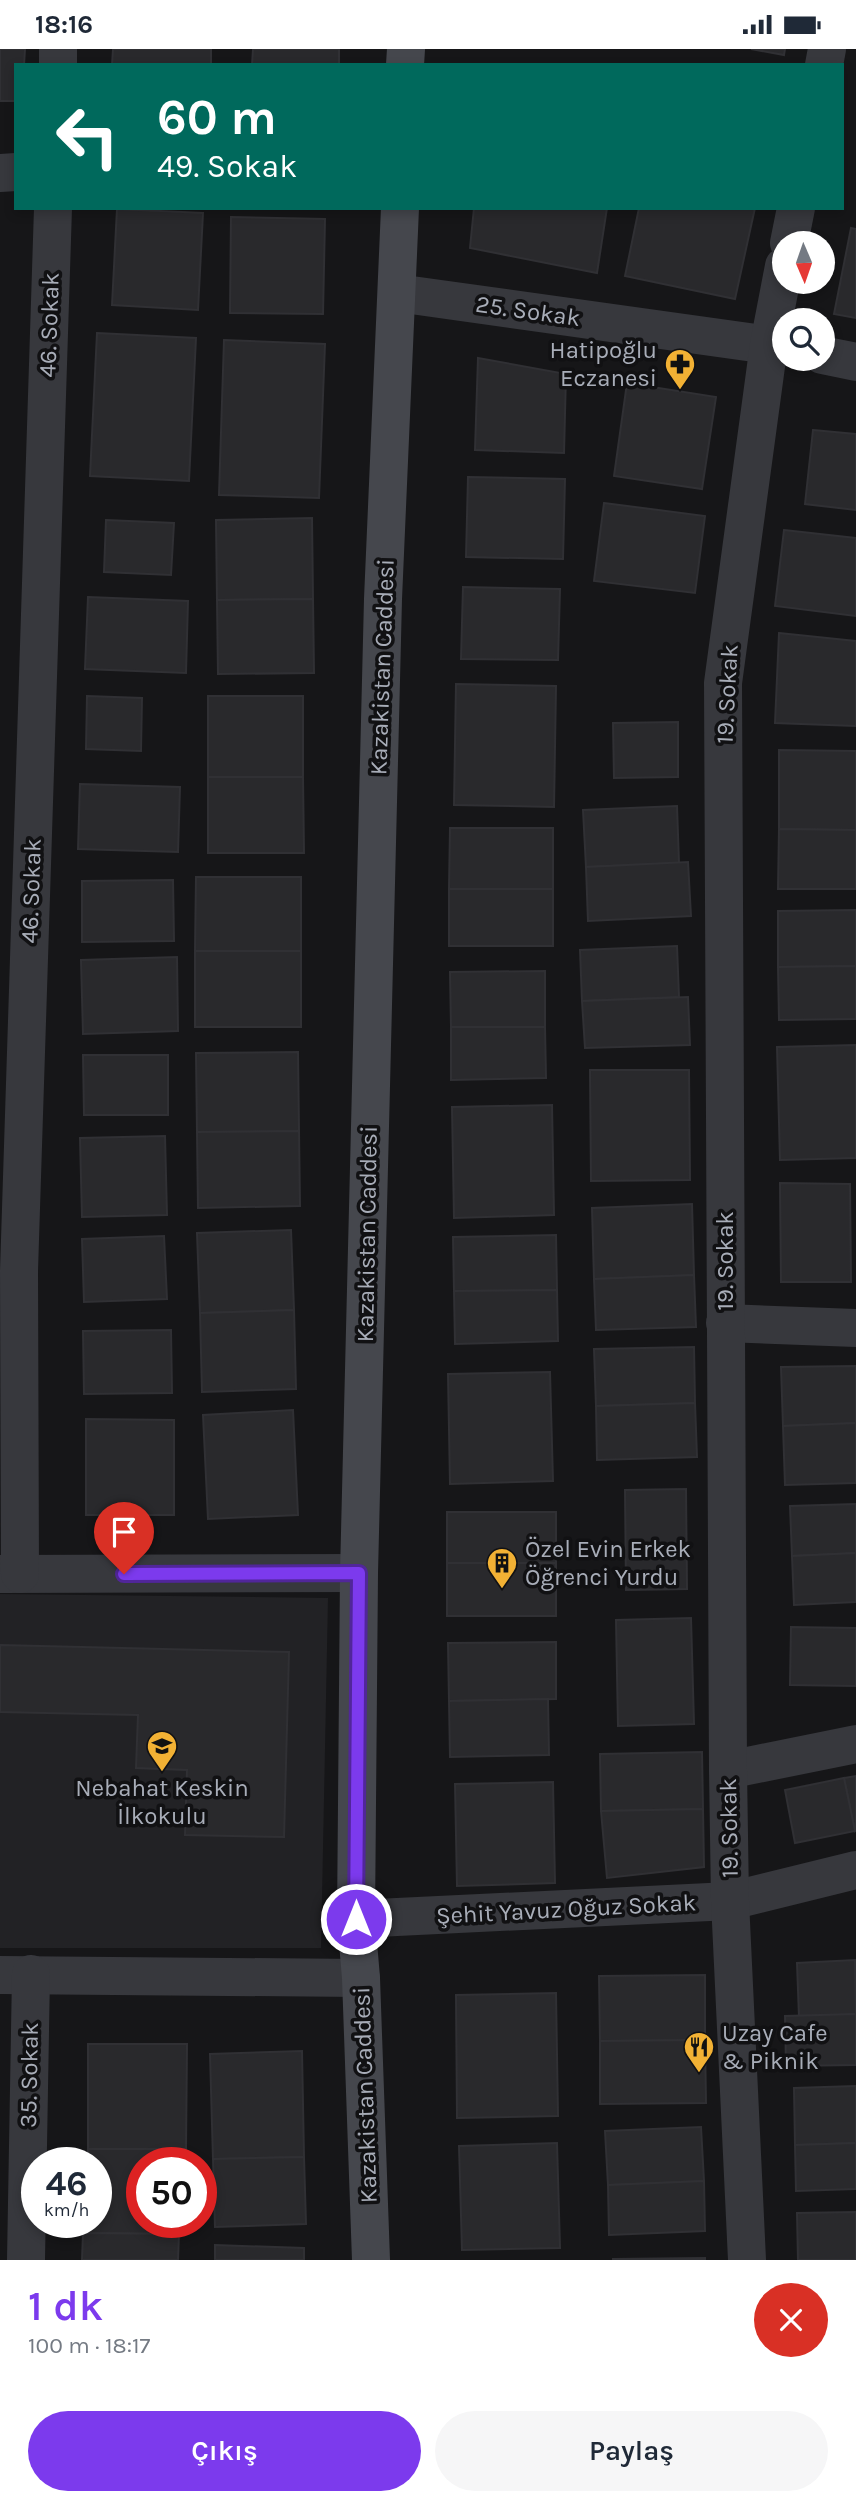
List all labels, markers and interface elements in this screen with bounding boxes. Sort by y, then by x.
text: 18:16 [35,9,93,40]
text: 60 m [157,89,277,146]
icon: left [42,91,133,182]
text: 49. Sokak [157,148,297,185]
north arrow [772,231,835,294]
map controls [772,231,835,371]
street label: 46. Sokak [33,272,65,378]
street label: 25. Sokak [474,290,582,332]
button: search [772,308,835,371]
place label: Hatipoğlu Eczanesi [550,336,657,392]
pharmacy icon: Hatipoğlu Eczanesi [663,347,697,391]
street label: Kazakistan Caddesi [364,558,400,776]
street label: 19. Sokak [710,643,744,745]
street label: 46. Sokak [15,838,47,944]
street label: Kazakistan Caddesi [351,1125,383,1343]
street label: 19. Sokak [711,1211,739,1311]
pin [94,1502,154,1574]
icon: arrive [105,1513,143,1551]
place label: Özel Evin Erkek Öğrenci Yurdu [525,1535,691,1591]
building icon: Özel Evin Erkek Öğrenci Yurdu [485,1546,519,1590]
school or university icon: Nebahat Keskin İlkokulu [145,1729,179,1773]
place label: Nebahat Keskin İlkokulu [75,1774,249,1830]
street label: 19. Sokak [714,1778,744,1878]
position arrow [319,1882,393,1956]
street label: Şehit Yavuz Oğuz Sokak [435,1888,697,1930]
street label: Kazakistan Caddesi [347,1986,383,2204]
place label: Uzay Cafe & Piknik [722,2019,828,2075]
street label: 35. Sokak [14,2022,44,2128]
restaurant icon: Uzay Cafe & Piknik [682,2030,716,2074]
speed limit sign: 50 [126,2147,217,2238]
text: 46 [45,2163,88,2204]
text: km/h [44,2199,89,2221]
text: 1 dk [28,2281,103,2331]
button: close [754,2283,828,2357]
text: 100 m · 18:17 [28,2332,150,2359]
button: Çıkış [28,2411,421,2491]
button: Paylaş [435,2411,828,2491]

